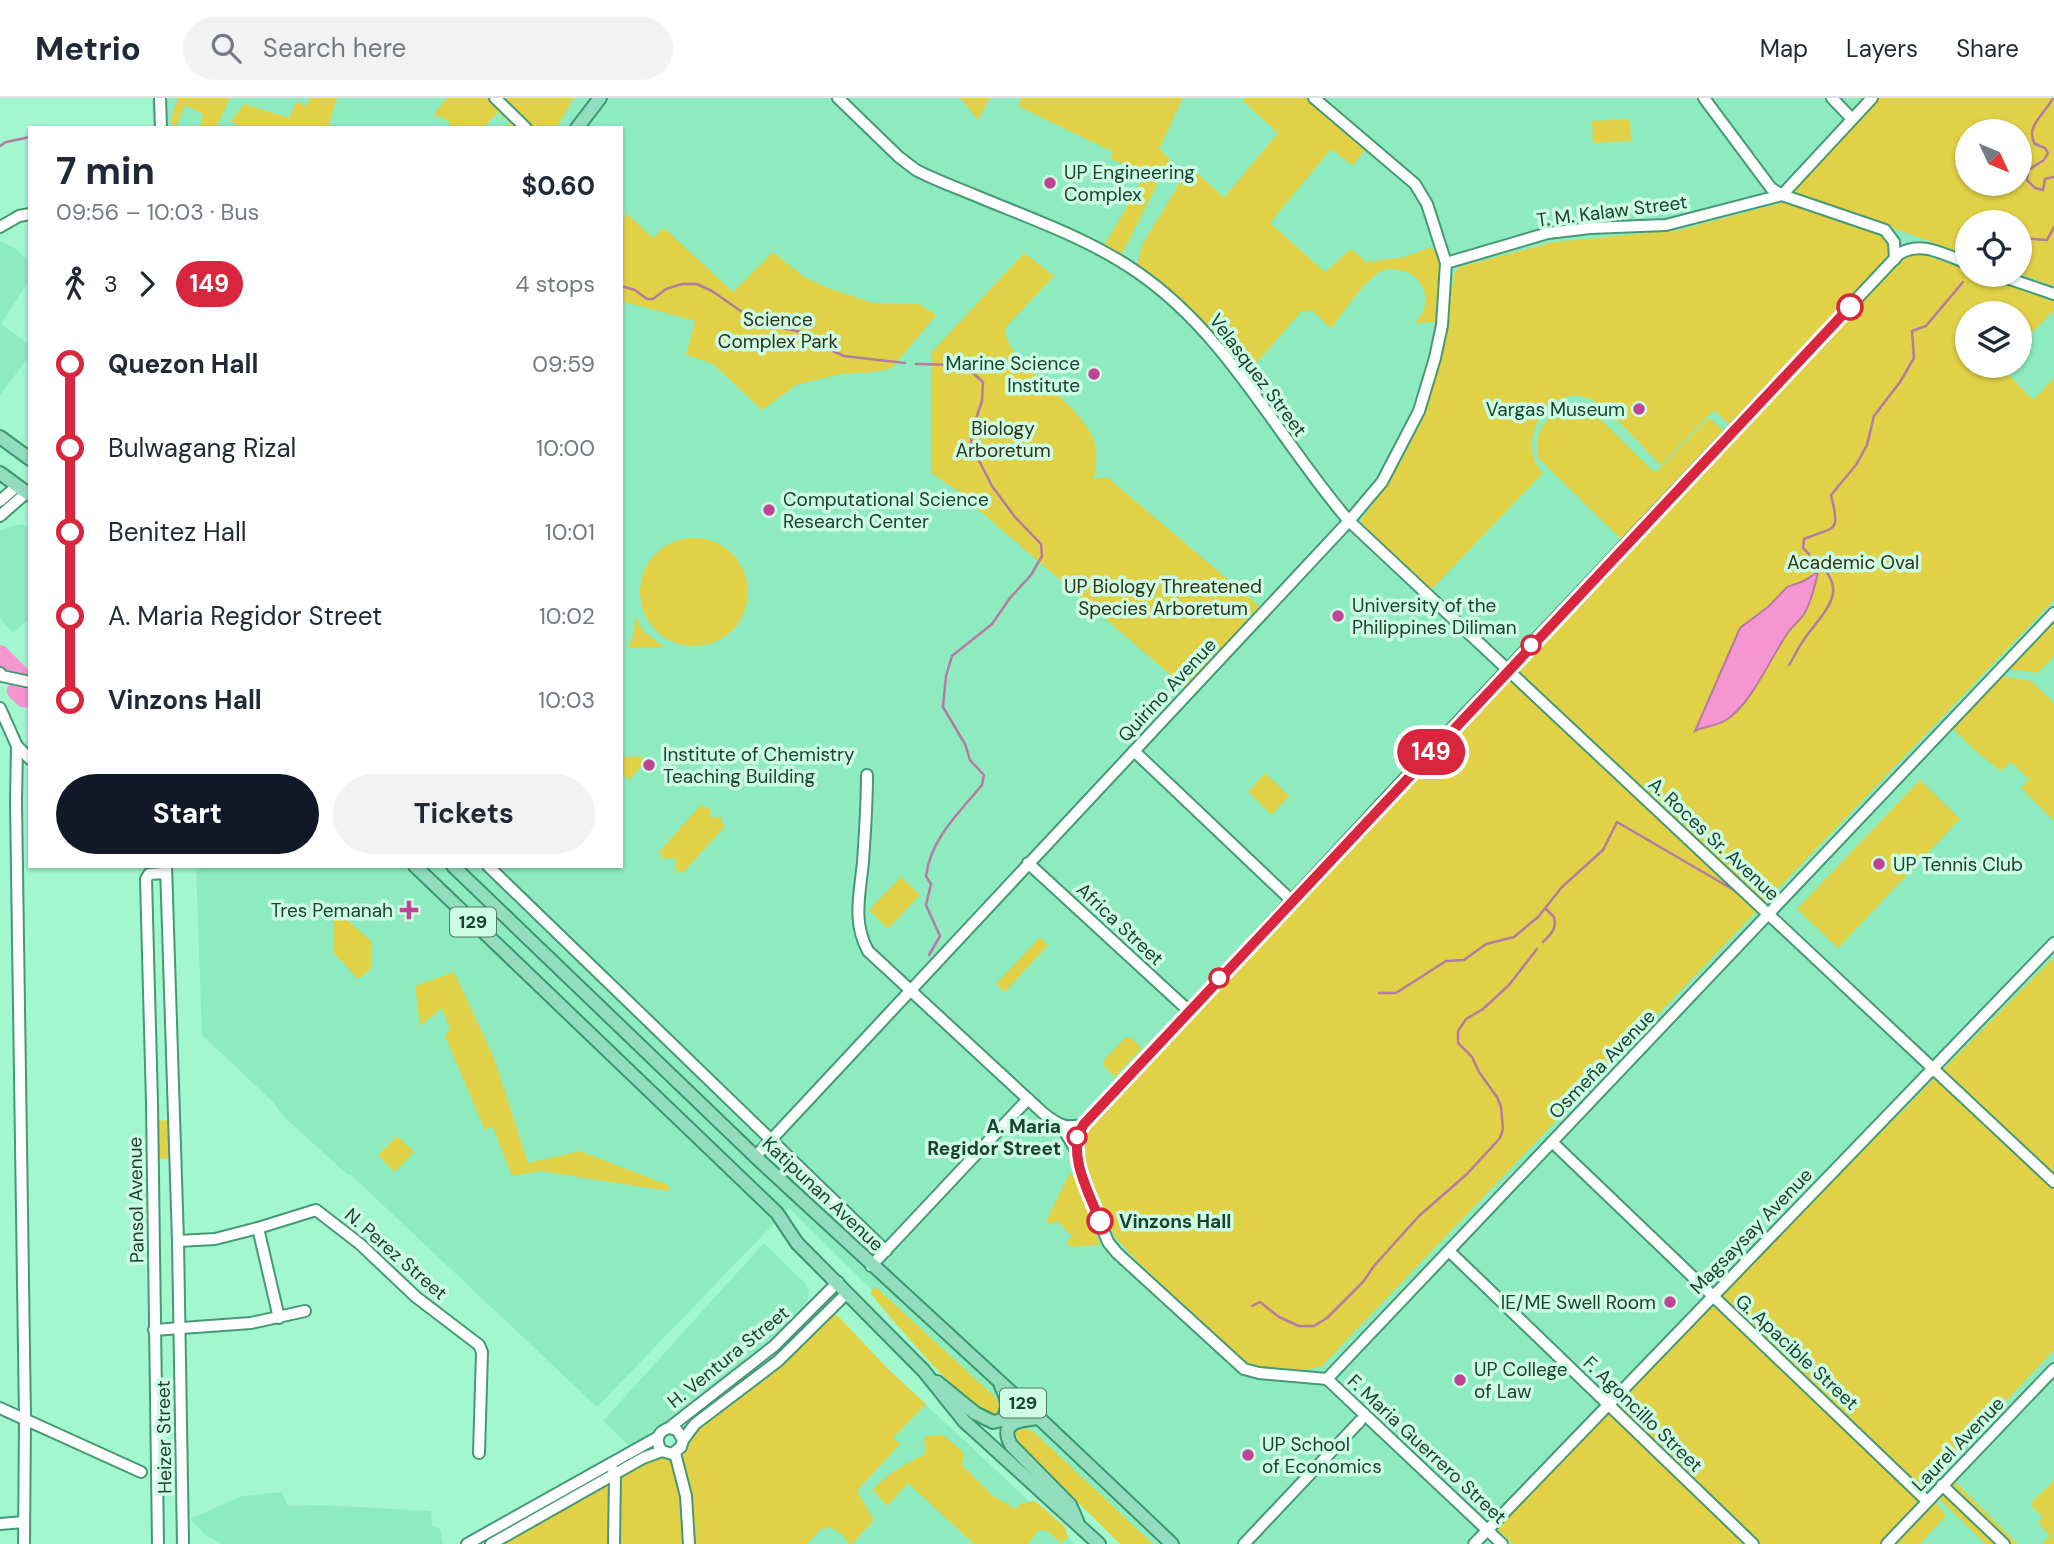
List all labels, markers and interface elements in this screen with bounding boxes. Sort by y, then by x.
search box [183,17,673,80]
text: Metrio [35,27,141,70]
icon: search [207,29,245,67]
text: Search here [263,31,406,65]
text: Map [1760,33,1808,64]
text: Layers [1846,33,1918,64]
text: Share [1956,33,2019,64]
north arrow [1955,119,2032,196]
map controls [1955,119,2032,378]
text: 7 min [56,146,155,196]
place label: UP Engineering Complex [1064,160,1195,207]
text: $0.60 [521,169,595,203]
marker: UP Engineering Complex [1042,175,1058,191]
street label: T. M. Kalaw Street [1535,189,1689,233]
text: 09:56 – 10:03 · Bus [56,197,259,227]
button: locate [1955,210,2032,287]
icon: walk [56,265,94,303]
icon: forward [128,265,166,303]
text: 149 [190,268,229,299]
text: 3 [104,269,118,299]
text: 4 stops [516,269,595,299]
unlabelled marker [1837,294,1863,320]
button: layers [1955,301,2032,378]
park label: Science Complex Park [718,307,839,354]
street label: Velasquez Street [1204,309,1312,441]
text: Quezon Hall [108,347,259,381]
text: 09:59 [532,349,595,379]
place label: Marine Science Institute [946,351,1080,398]
marker: Marine Science Institute [1086,366,1102,382]
place label: Vargas Museum [1486,397,1625,422]
marker: Vargas Museum [1631,401,1647,417]
park label: Biology Arboretum [955,416,1051,463]
text: Bulwagang Rizal [108,431,296,465]
text: 10:00 [536,433,595,463]
place label: Computational Science Research Center [783,487,989,534]
marker: Computational Science Research Center [761,502,777,518]
text: Benitez Hall [108,515,246,549]
text: 10:01 [545,517,595,547]
park label: Academic Oval [1787,550,1919,575]
park label: UP Biology Threatened Species Arboretum [1064,574,1262,621]
place label: University of the Philippines Diliman [1352,593,1517,640]
text: A. Maria Regidor Street [108,599,382,633]
text: 10:02 [539,601,595,631]
marker: University of the Philippines Diliman [1330,608,1346,624]
street label: Quirino Avenue [1112,633,1222,747]
unlabelled marker [1521,635,1541,655]
text: Vinzons Hall [108,683,262,717]
text: 10:03 [538,685,595,715]
line badge: 149 [1391,729,1471,775]
text: 149 [1411,736,1451,767]
place label: Institute of Chemistry Teaching Building [663,742,855,789]
marker: Institute of Chemistry Teaching Building [641,757,657,773]
street label: A. Roces Sr. Avenue [1643,772,1785,906]
button: Start [56,774,319,854]
button: Tickets [333,774,595,854]
place label: UP Tennis Club [1893,852,2023,877]
marker: UP Tennis Club [1871,856,1887,872]
street label: Africa Street [1071,877,1169,971]
place label: Tres Pemanah [271,898,393,923]
marker: Tres Pemanah [399,900,419,920]
road number: 129 [450,908,496,936]
unlabelled marker [1209,968,1229,988]
street label: Osmeña Avenue [1543,1004,1661,1124]
place label: A. Maria Regidor Street [927,1114,1061,1161]
marker: A. Maria Regidor Street [1067,1127,1087,1147]
street label: Katipunan Avenue [757,1131,889,1257]
street label: Pansol Avenue [122,1137,150,1263]
street label: Magsaysay Avenue [1684,1163,1818,1299]
street label: N. Perez Street [339,1202,453,1306]
marker: Vinzons Hall [1087,1208,1113,1234]
place label: Vinzons Hall [1119,1209,1231,1234]
street label: G. Apacible Street [1730,1289,1864,1415]
place label: IE/ME Swell Room [1501,1290,1656,1315]
marker: IE/ME Swell Room [1662,1294,1678,1310]
street label: H. Ventura Street [662,1300,794,1414]
street label: F. Agoncillo Street [1578,1351,1708,1477]
place label: UP College of Law [1474,1357,1568,1404]
street label: F. Maria Guerrero Street [1342,1369,1512,1529]
marker: UP College of Law [1452,1372,1468,1388]
street label: Heizer Street [151,1380,177,1494]
road number: 129 [1000,1388,1046,1418]
street label: Laurel Avenue [1906,1391,2010,1497]
place label: UP School of Economics [1262,1432,1382,1479]
marker: UP School of Economics [1240,1447,1256,1463]

